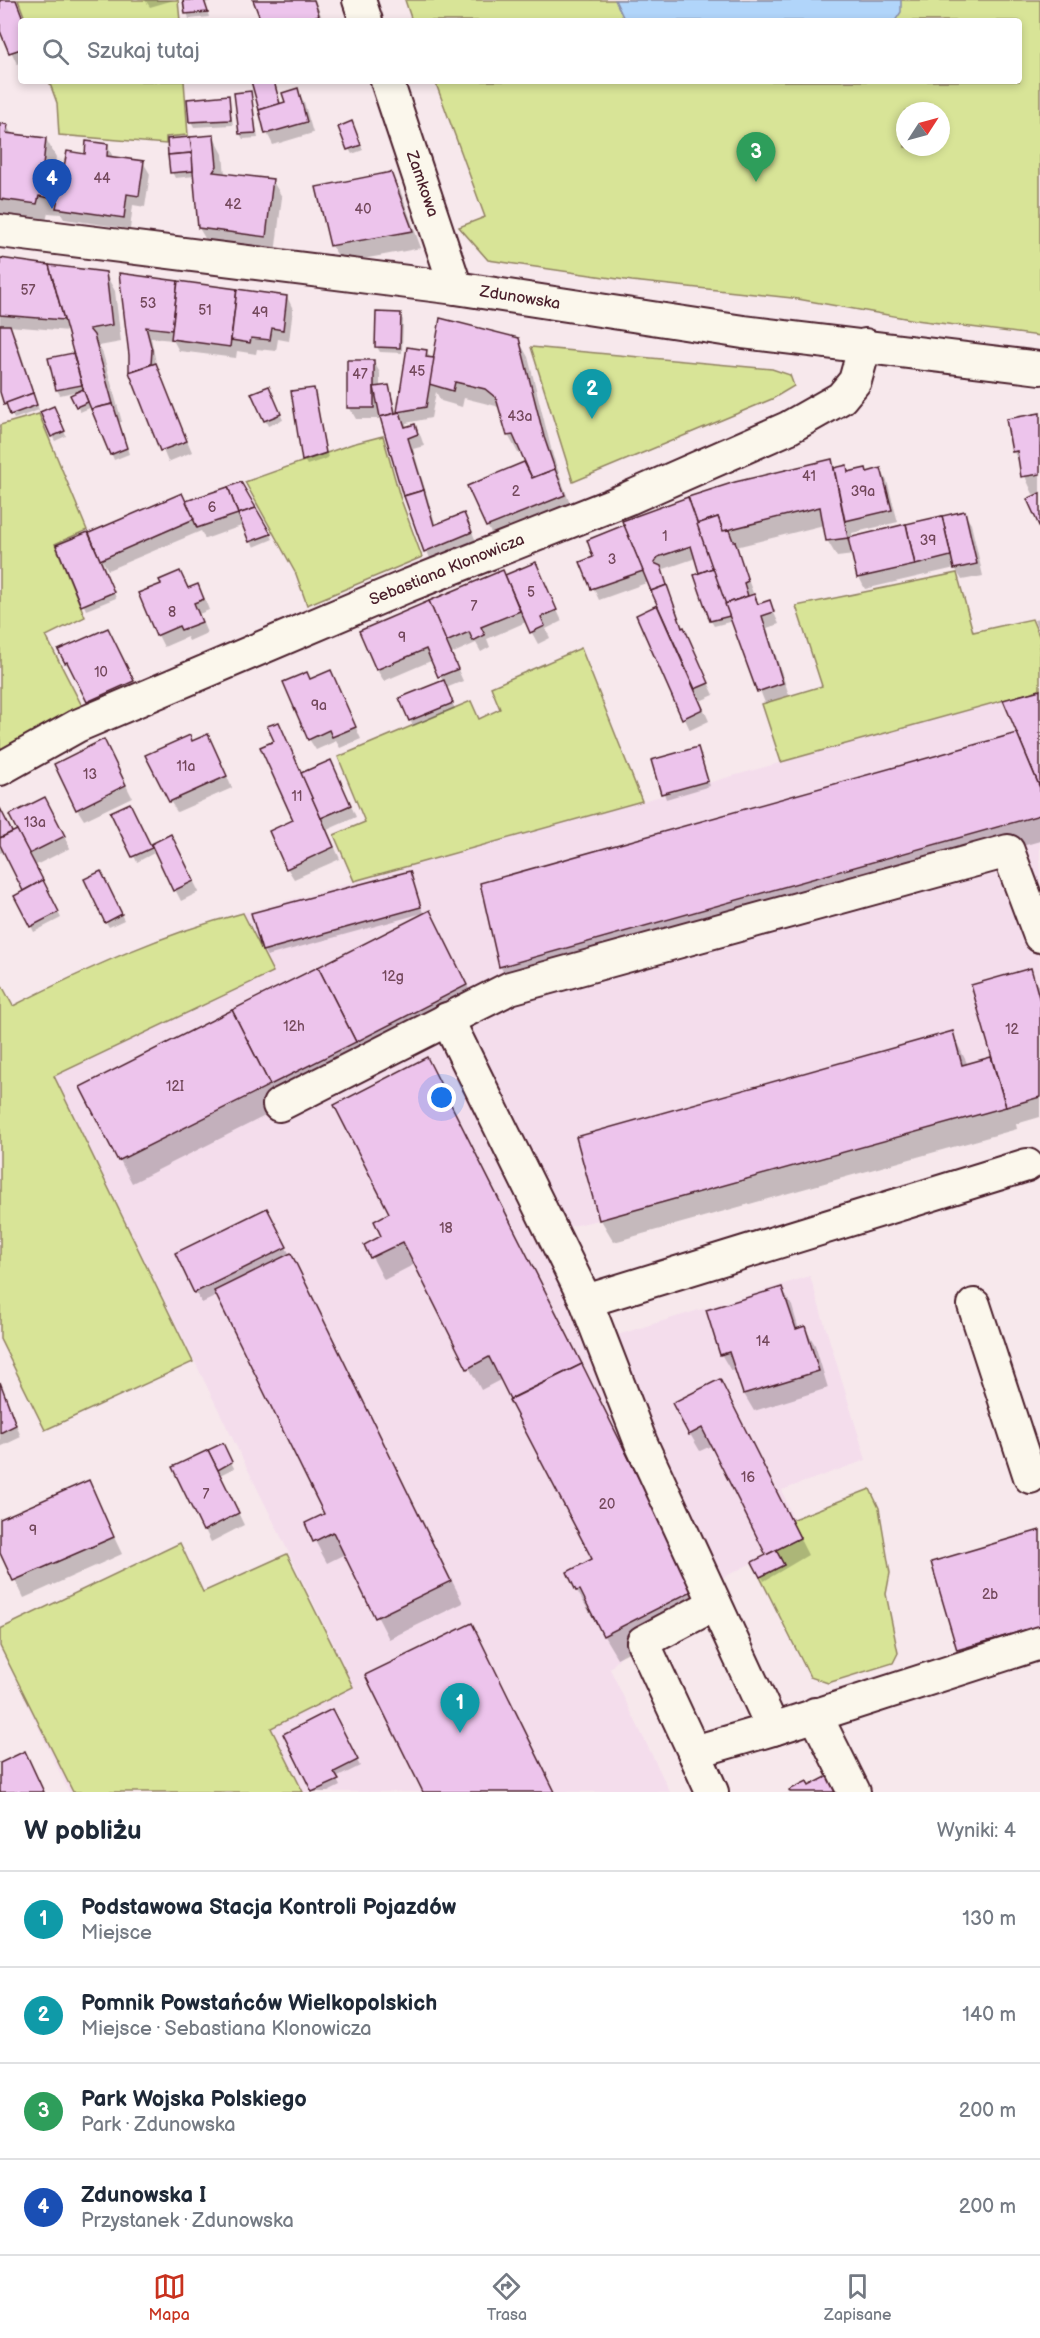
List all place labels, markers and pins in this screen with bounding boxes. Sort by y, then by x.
pin: 3 [736,132,776,182]
pin: 4 [32,160,72,209]
pin: 2 [572,370,612,419]
pin: 1 [440,1684,480,1733]

